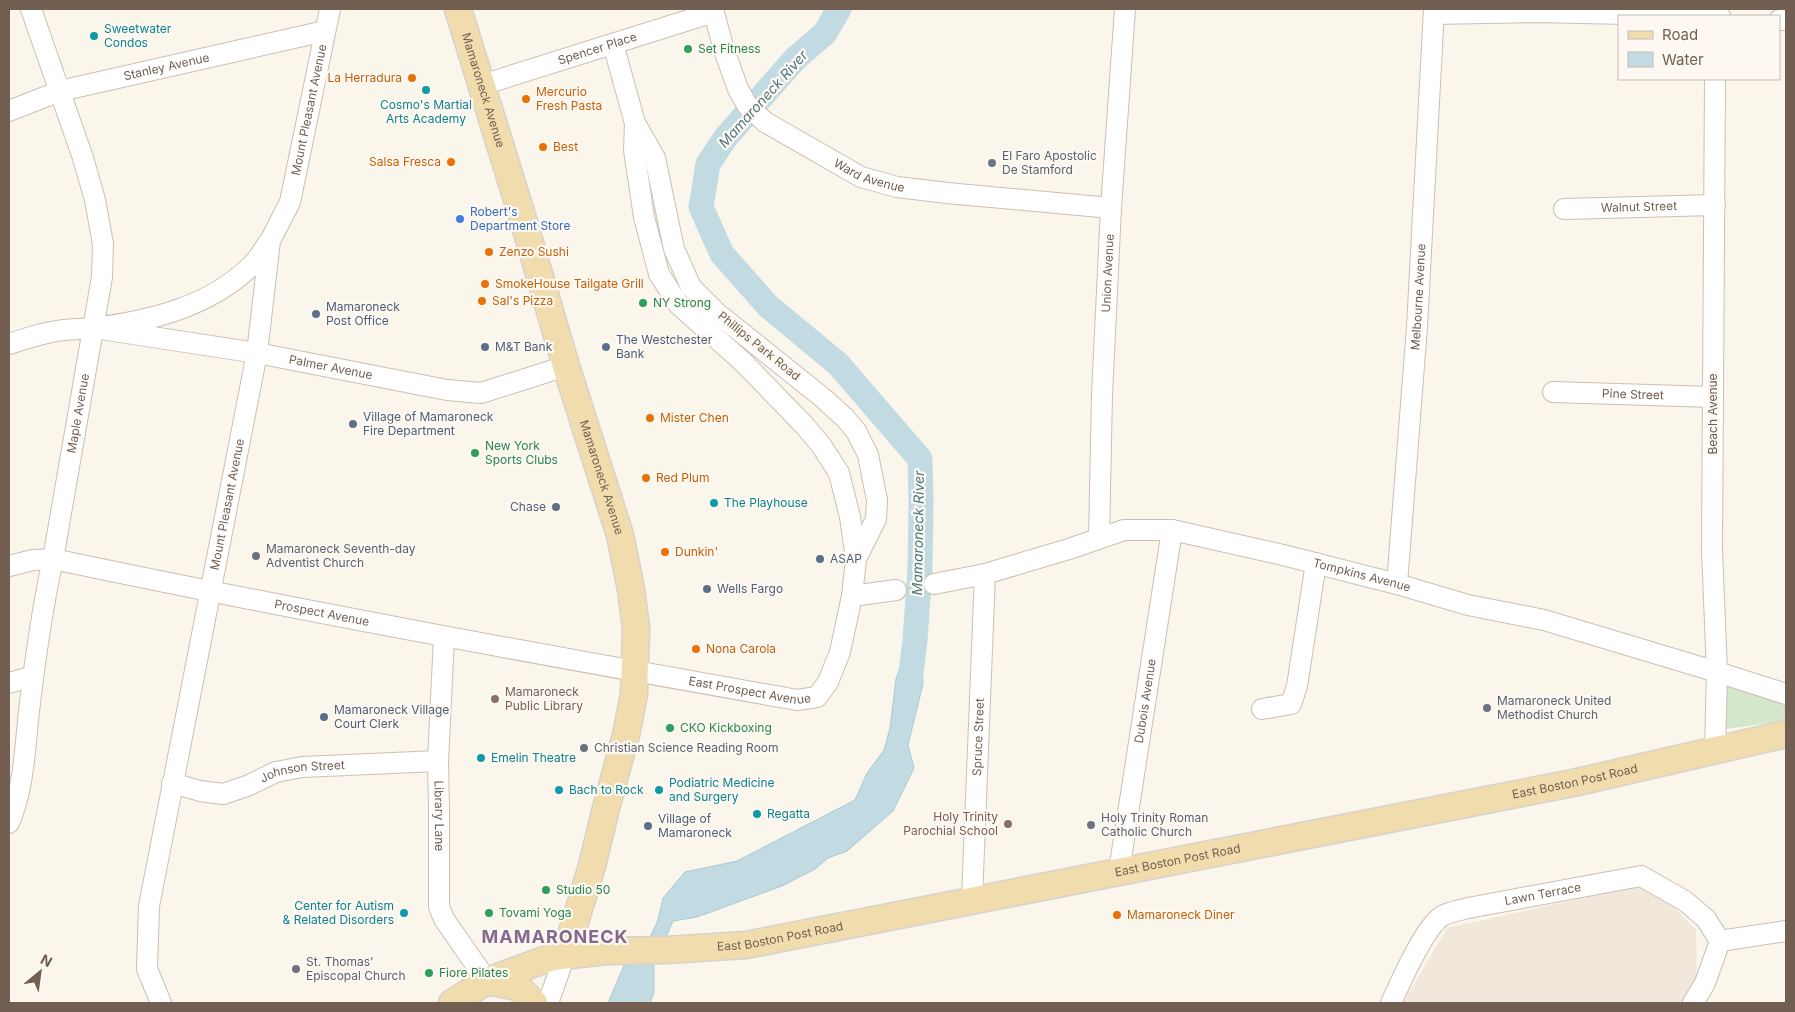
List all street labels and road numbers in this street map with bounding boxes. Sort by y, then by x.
street label: Spencer Place [556,29,639,68]
street label: Mamaroneck Avenue [459,31,508,149]
street label: Mount Pleasant Avenue [288,43,330,177]
street label: Stanley Avenue [122,49,211,83]
street label: Ward Avenue [831,155,906,195]
street label: Walnut Street [1601,198,1677,215]
street label: Union Avenue [1098,233,1117,313]
street label: Melbourne Avenue [1407,243,1428,351]
street label: Phillips Park Road [715,308,803,383]
street label: Palmer Avenue [288,351,374,382]
street label: Maple Avenue [64,372,92,454]
street label: Beach Avenue [1705,373,1720,455]
street label: Pine Street [1602,386,1664,402]
street label: Mamaroneck Avenue [577,418,627,537]
street label: Mount Pleasant Avenue [207,437,247,571]
street label: Tompkins Avenue [1312,555,1413,595]
street label: Prospect Avenue [273,596,371,629]
street label: Dubois Avenue [1131,658,1159,744]
street label: East Prospect Avenue [688,673,812,707]
street label: Spruce Street [969,698,987,776]
street label: Johnson Street [257,757,345,786]
street label: East Boston Post Road [1511,760,1639,802]
street label: Library Lane [431,780,447,851]
street label: East Boston Post Road [1113,840,1242,880]
street label: Lawn Terrace [1503,879,1582,908]
street label: East Boston Post Road [716,918,844,954]

